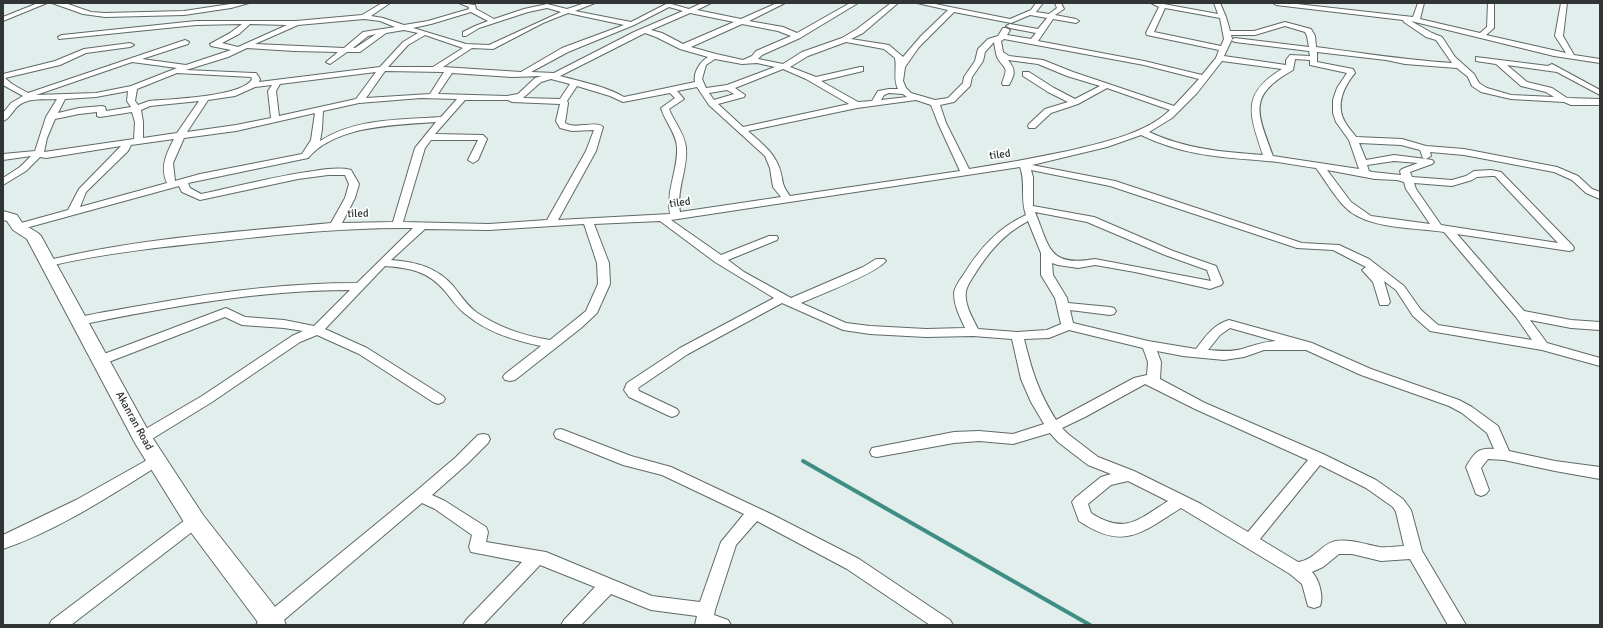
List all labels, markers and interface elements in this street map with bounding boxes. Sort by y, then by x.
street label: tiled [989,147,1011,163]
street label: tiled [669,195,691,211]
street label: tiled [347,207,369,221]
street label: Akanran Road [112,389,156,453]

